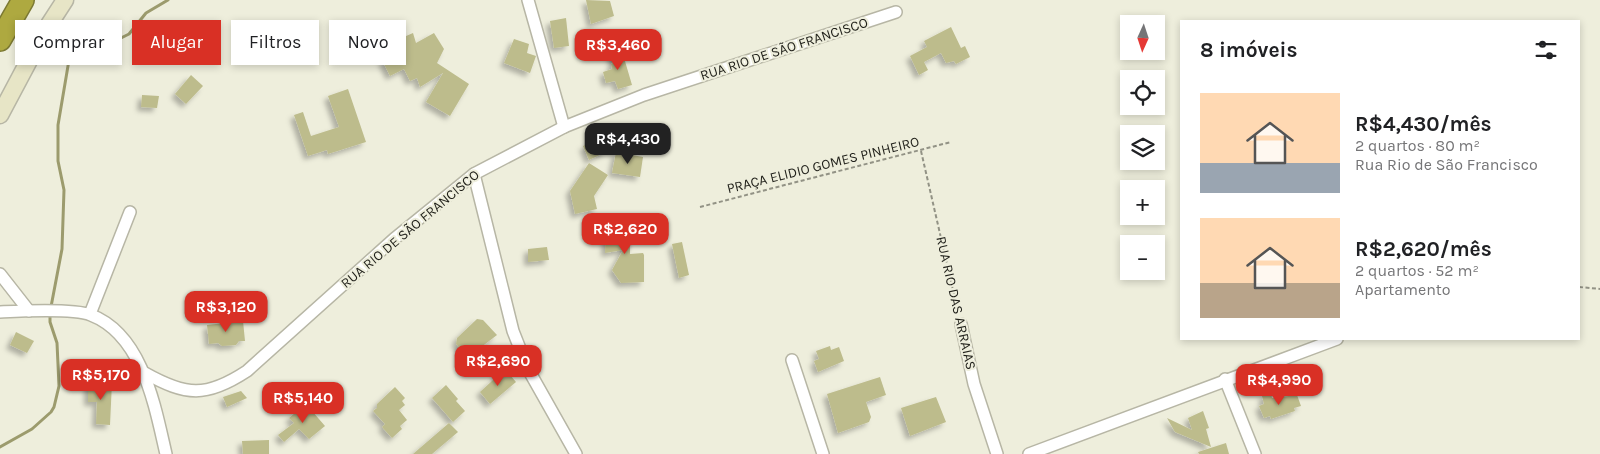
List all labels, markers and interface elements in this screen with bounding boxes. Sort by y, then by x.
street label: RUA RIO DE SÃO FRANCISCO [698,14,870,84]
north arrow [1120,15,1165,60]
map controls [1120,15,1165,280]
chip: Comprar [15,20,122,65]
chip: Alugar [132,20,221,65]
chip: Filtros [231,20,319,65]
chip: Novo [329,20,406,65]
pin: R$3,460 [572,28,664,71]
text: R$3,460 [586,35,650,54]
icon: filters [1532,36,1560,64]
text: 8 imóveis [1200,38,1298,62]
button: locate [1120,70,1165,115]
text: R$4,430/mês [1355,112,1492,136]
icon: home [1240,113,1300,173]
pin: R$4,430 [582,122,674,165]
button: layers [1120,125,1165,170]
text: R$4,430 [596,129,660,148]
street label: PRAÇA ELIDIO GOMES PINHEIRO [725,133,921,197]
text: 2 quartos · 80 m² [1355,136,1480,155]
text: Rua Rio de São Francisco [1355,155,1538,174]
street label: RUA RIO DE SÃO FRANCISCO [337,166,483,292]
button: + [1120,180,1165,225]
pin: R$2,620 [579,212,671,255]
text: R$2,620 [593,219,657,238]
street label: RUA RIO DAS ARRAIAS [932,234,980,372]
button: − [1120,235,1165,280]
text: R$2,620/mês [1355,237,1492,261]
icon: home [1240,238,1300,298]
text: 2 quartos · 52 m² [1355,261,1479,280]
text: Apartamento [1355,280,1451,299]
pin: R$3,120 [180,290,272,333]
text: R$3,120 [196,297,256,316]
pin: R$2,690 [452,344,544,387]
text: R$2,690 [466,351,530,370]
pin: R$5,170 [55,358,147,401]
pin: R$4,990 [1233,364,1325,406]
text: R$5,170 [72,365,130,384]
text: R$4,990 [1247,370,1311,389]
pin: R$5,140 [257,382,349,424]
text: R$5,140 [273,388,333,407]

